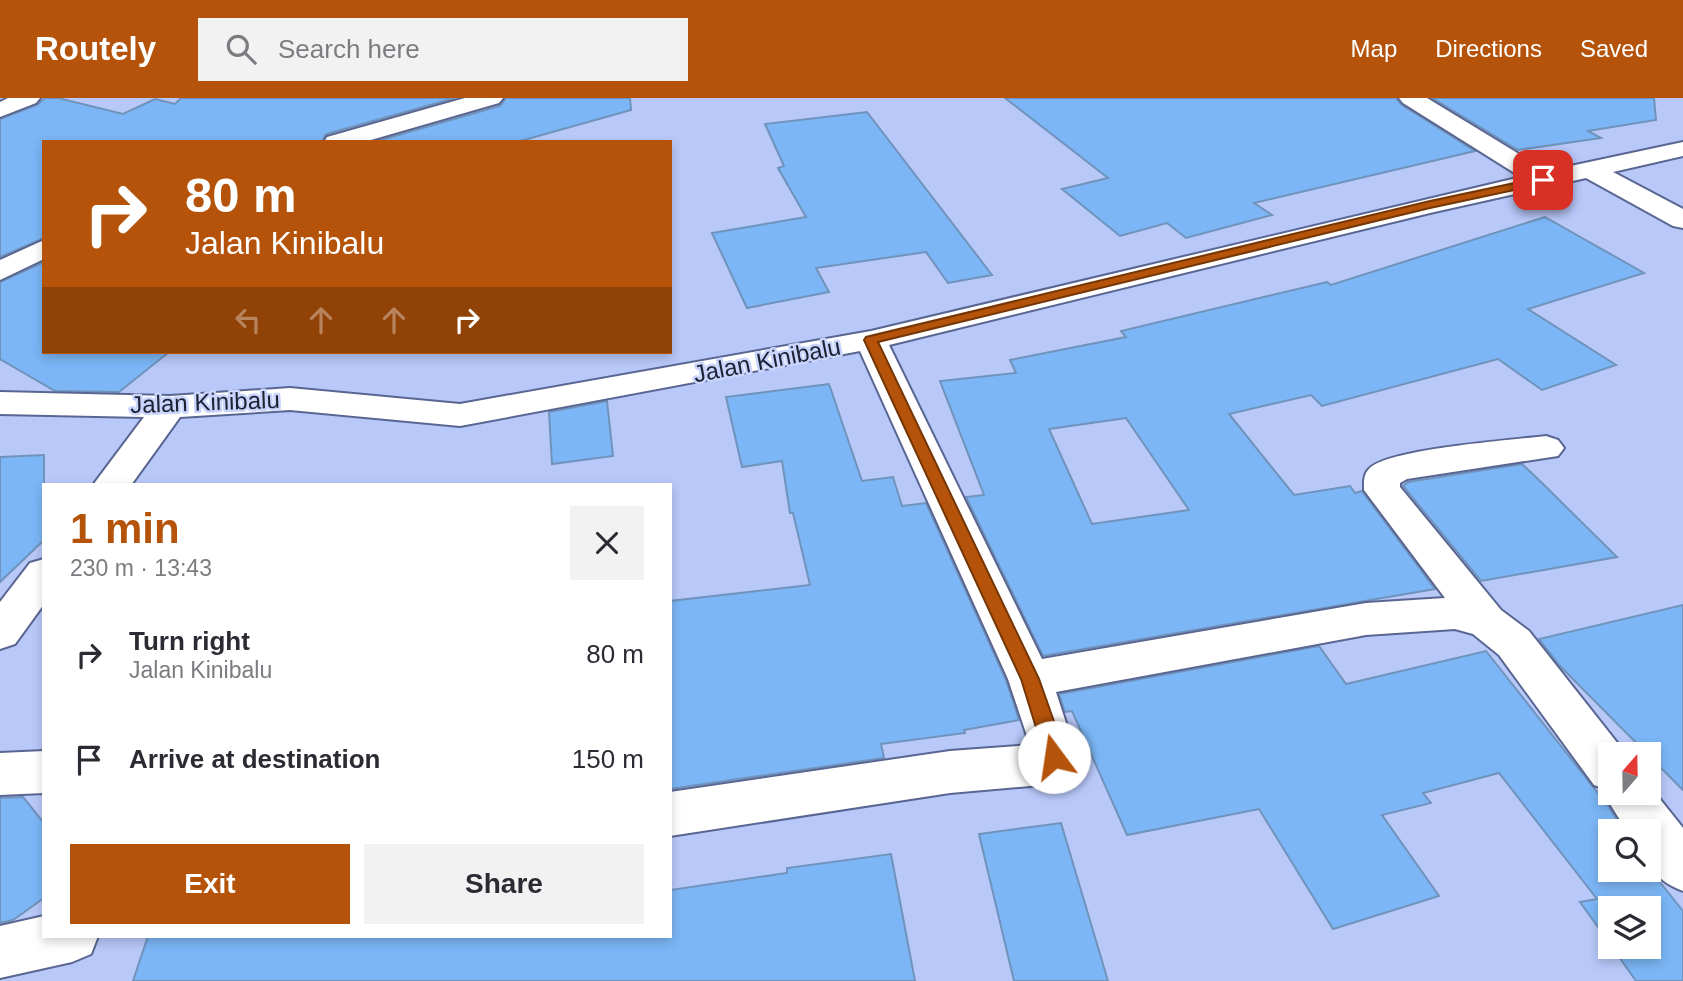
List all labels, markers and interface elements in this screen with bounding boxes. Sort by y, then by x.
search box [198,18,688,81]
text: Routely [35,30,156,67]
icon: search [222,30,260,68]
text: Search here [278,34,420,64]
text: Map [1351,35,1397,62]
text: Directions [1435,35,1542,62]
text: Saved [1580,35,1648,62]
pin [1513,150,1573,210]
icon: arrive [1524,161,1562,199]
icon: right [70,168,161,259]
text: 80 m [185,168,297,222]
text: Jalan Kinibalu [185,225,384,261]
icon: left [229,301,267,339]
icon: ahead [302,301,340,339]
icon: ahead [375,301,413,339]
icon: right [448,301,486,339]
street label: Jalan Kinibalu [691,332,843,388]
street label: Jalan Kinibalu [130,386,280,418]
text: 1 min [70,505,180,552]
button: close [570,506,644,580]
text: 230 m · 13:43 [70,555,212,581]
text: Turn right [129,626,250,656]
icon: right [70,636,108,674]
text: 80 m [586,639,644,669]
text: Jalan Kinibalu [129,657,272,683]
position arrow [1017,720,1091,794]
icon: arrive [70,741,108,779]
north arrow [1598,742,1661,805]
map controls [1598,742,1661,959]
text: Arrive at destination [129,744,380,774]
text: 150 m [572,744,644,774]
button: search [1598,819,1661,882]
button: Exit [70,844,350,924]
button: Share [364,844,644,924]
button: layers [1598,896,1661,959]

